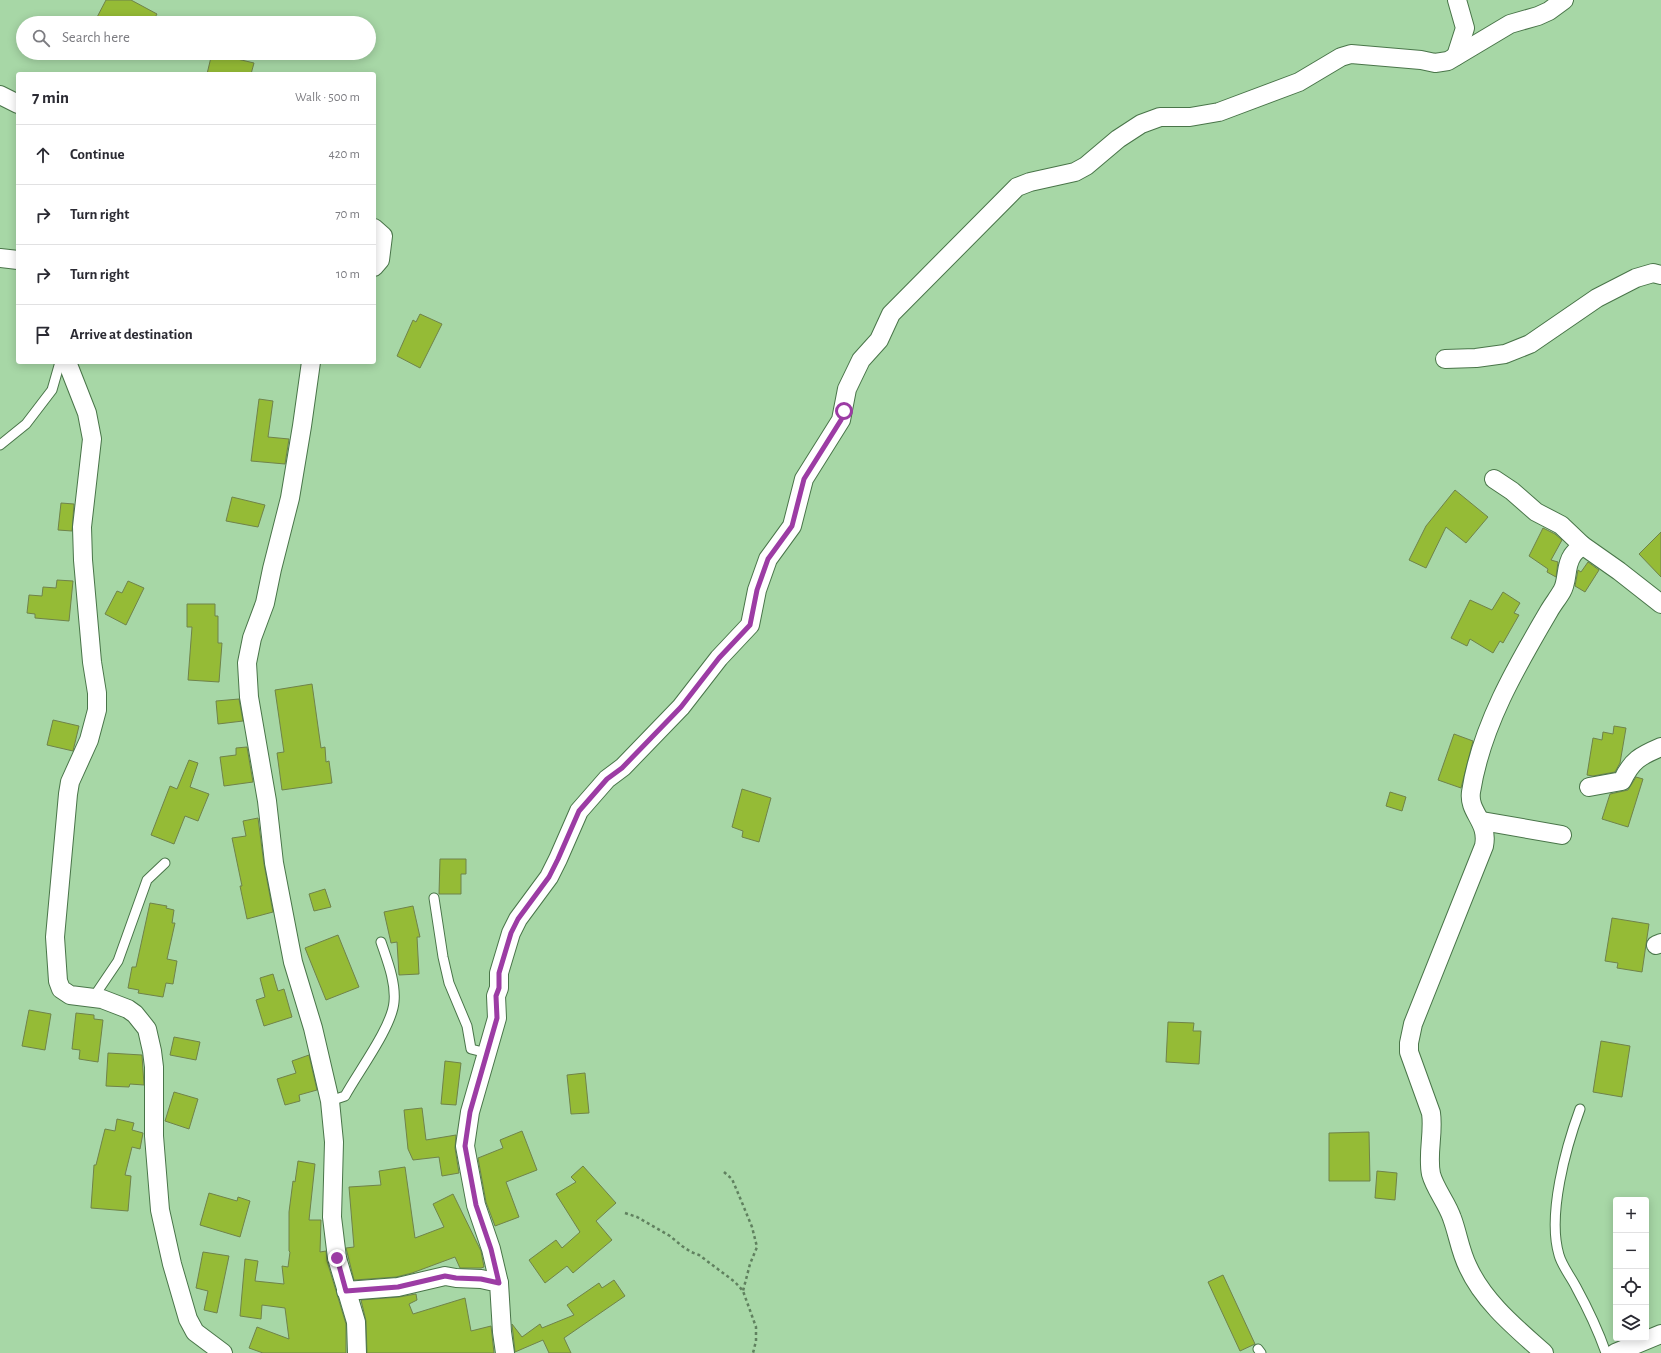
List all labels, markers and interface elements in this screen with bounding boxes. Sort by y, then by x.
search box [16,16,376,60]
icon: search [30,27,52,49]
text: Search here [62,30,130,45]
text: 7 min [32,89,69,106]
text: Walk · 500 m [295,91,360,104]
icon: ahead [32,144,54,166]
text: Continue [70,147,125,162]
text: 420 m [328,148,360,161]
icon: right [32,204,54,226]
text: Turn right [70,207,129,222]
text: 70 m [335,208,360,221]
icon: right [32,264,54,286]
text: Turn right [70,267,129,282]
text: 10 m [336,268,360,281]
icon: arrive [32,324,54,346]
text: Arrive at destination [70,327,193,342]
route start [835,402,853,420]
map controls [1613,1197,1649,1341]
button: + [1613,1197,1649,1233]
button: − [1613,1233,1649,1269]
route end [328,1249,346,1267]
button: locate [1613,1269,1649,1305]
button: layers [1613,1305,1649,1341]

